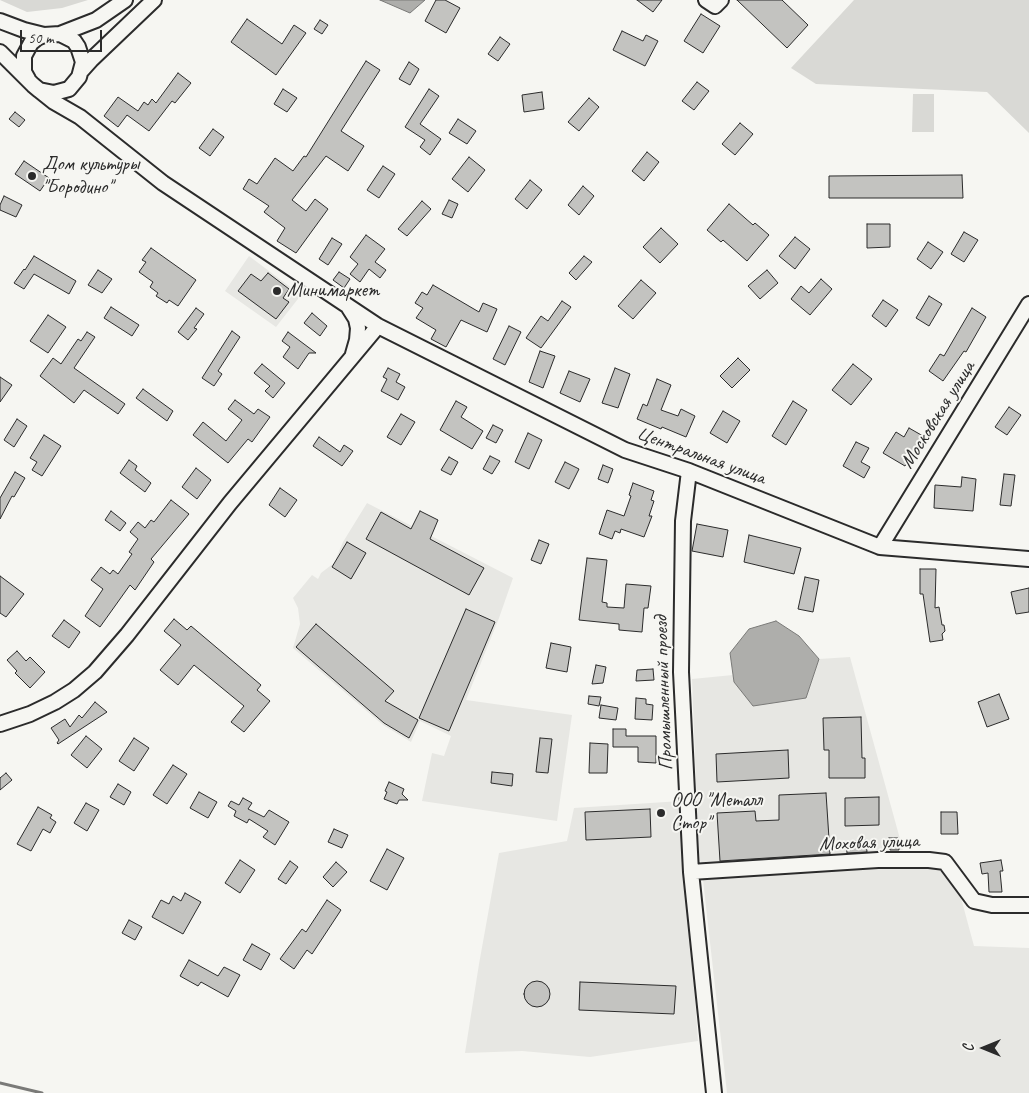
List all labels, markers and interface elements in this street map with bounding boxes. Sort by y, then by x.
scale bar [22,20,105,52]
text: 50 m [28,29,54,48]
place label: Дом культуры "Бородино" [42,153,139,200]
marker: Дом культуры "Бородино" [26,170,38,182]
place label: Минимаркет [287,279,379,303]
marker: Минимаркет [271,285,283,297]
street label: Московская улица [895,357,981,473]
street label: Центральная улица [633,422,769,490]
street label: Промышленный проезд [649,615,679,771]
place label: ООО "Металл Стор" [671,789,762,836]
marker: ООО "Металл Стор" [655,807,667,819]
street label: Моховая улица [819,829,919,857]
north arrow [959,1023,1009,1073]
text: С [960,1045,977,1051]

